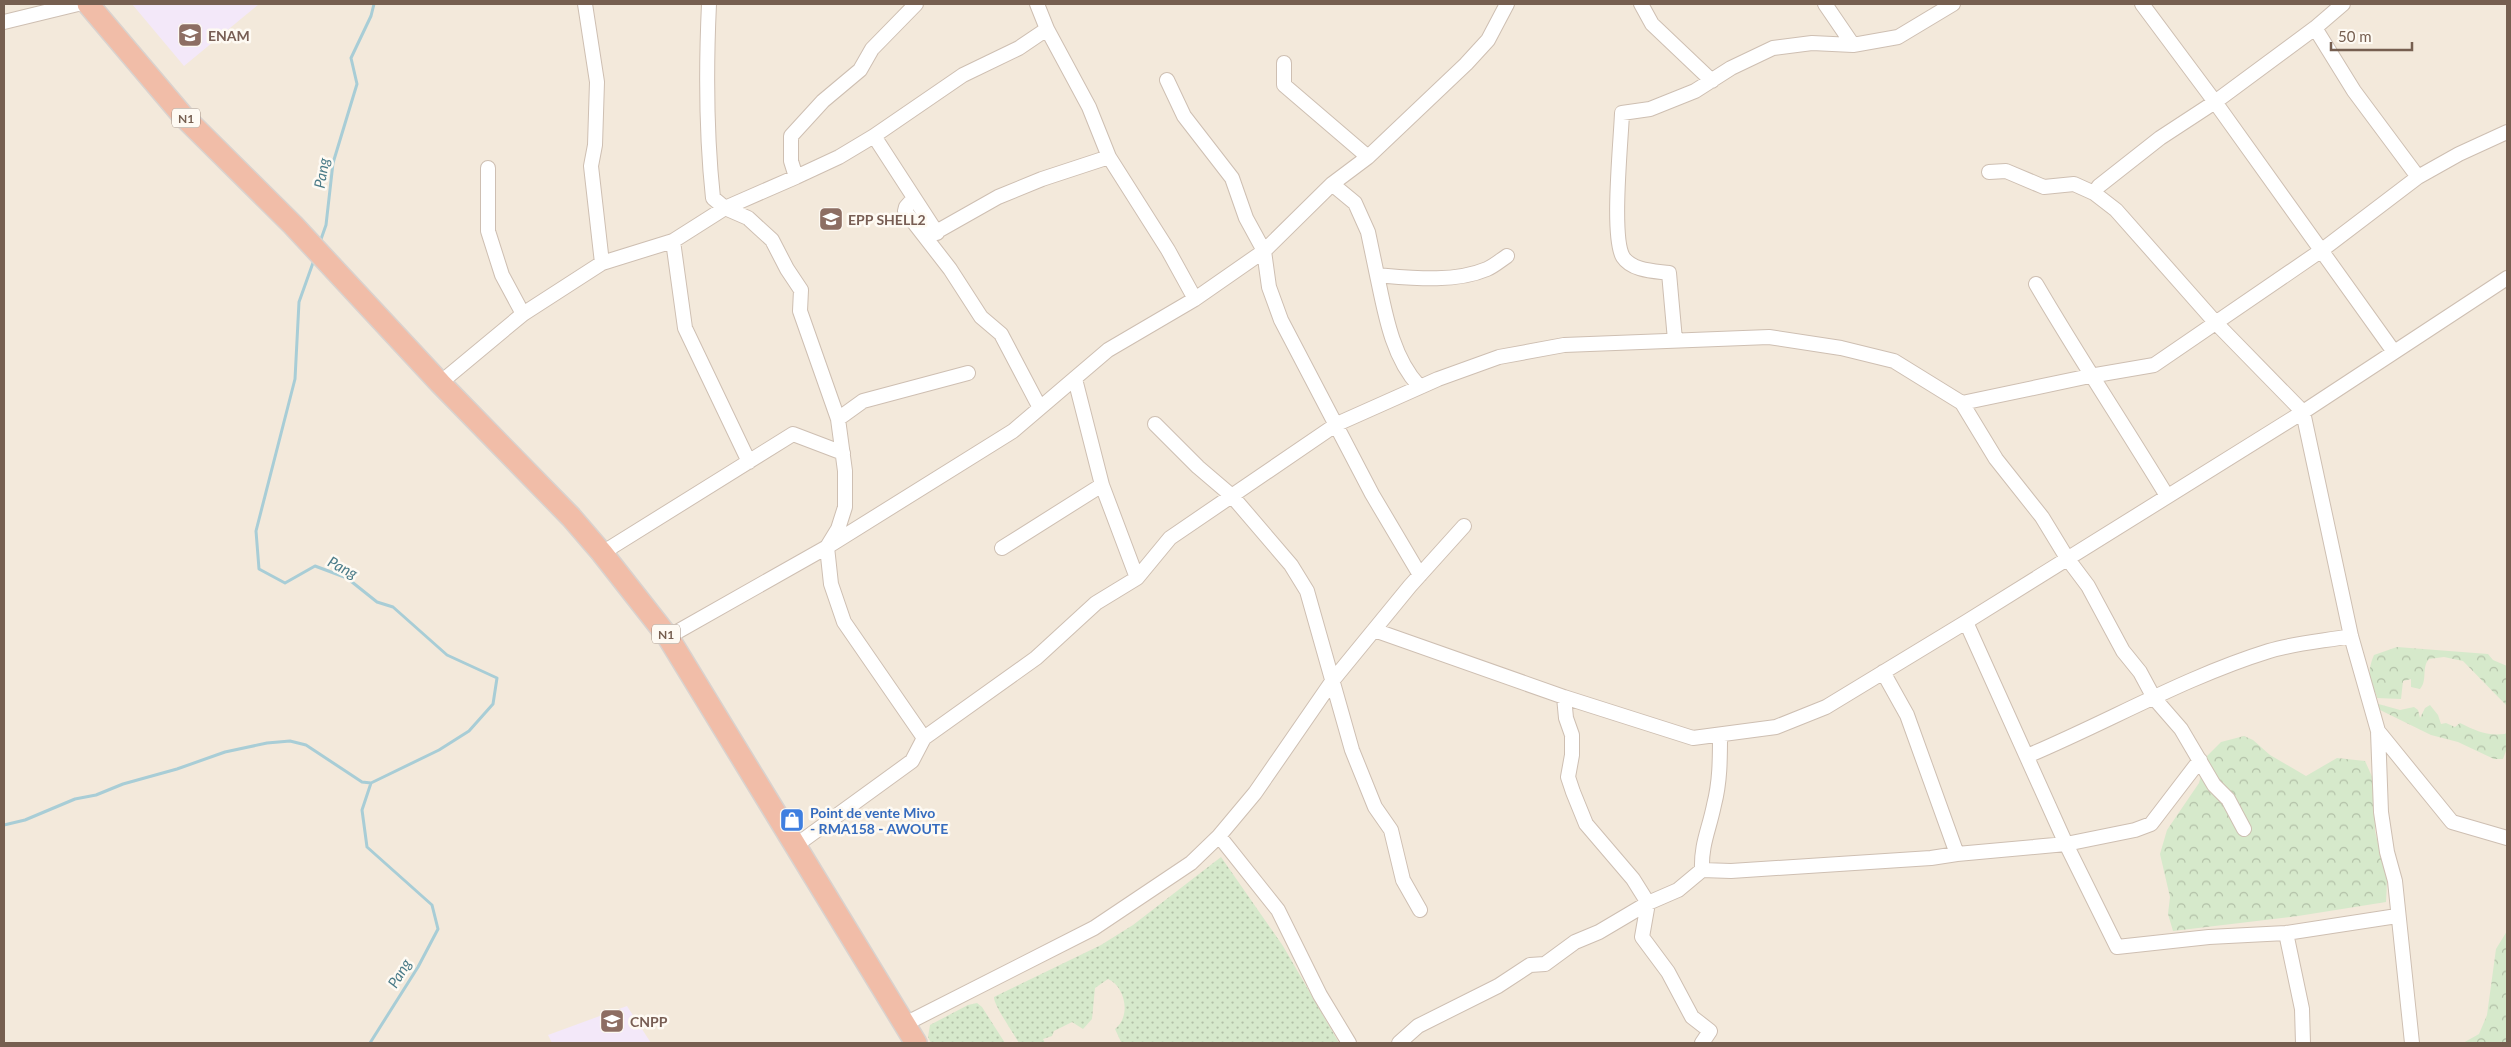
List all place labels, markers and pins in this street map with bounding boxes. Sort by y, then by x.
school or university icon: ENAM [177,22,203,48]
place label: ENAM [208,27,250,44]
school or university icon: EPP SHELL2 [818,206,844,232]
place label: EPP SHELL2 [848,211,926,228]
place label: Point de vente Mivo - RMA158 - AWOUTE [810,804,948,837]
shop icon: Point de vente Mivo - RMA158 - AWOUTE [779,807,805,833]
school or university icon: CNPP [599,1008,625,1034]
place label: CNPP [630,1013,668,1030]

